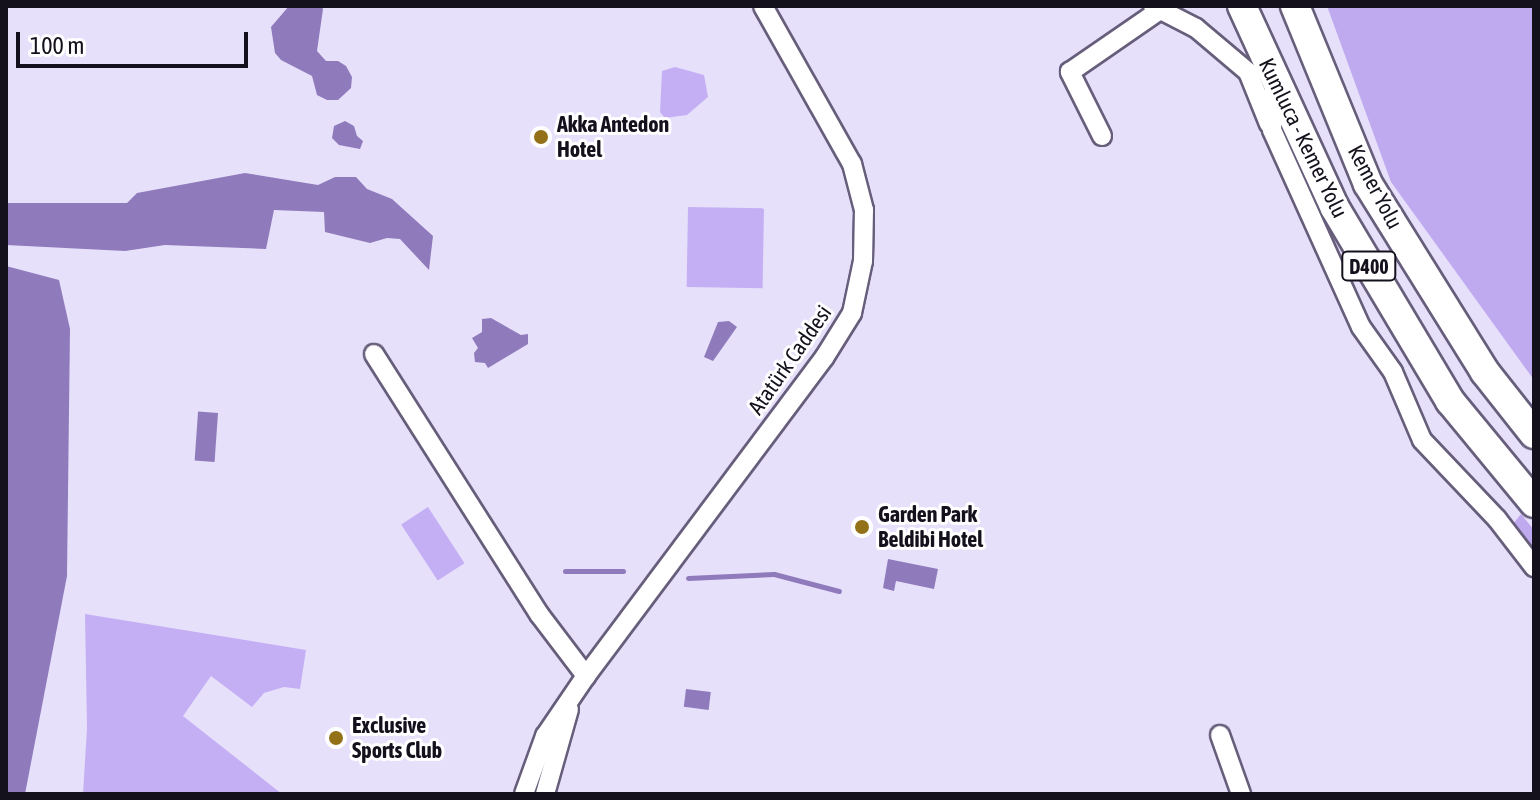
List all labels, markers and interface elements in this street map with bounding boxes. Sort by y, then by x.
scale bar [20,16,252,66]
text: 100 m [30,32,84,59]
street label: Kumluca - Kemer Yolu [1253,54,1353,222]
place label: Akka Antedon Hotel [557,111,669,162]
marker: Akka Antedon Hotel [532,128,550,146]
street label: Kemer Yolu [1342,141,1408,233]
road number: D400 [1341,250,1397,282]
street label: Atatürk Caddesi [743,300,837,420]
place label: Garden Park Beldibi Hotel [878,501,983,552]
marker: Garden Park Beldibi Hotel [853,518,871,536]
place label: Exclusive Sports Club [352,712,442,764]
marker: Exclusive Sports Club [327,729,345,747]

